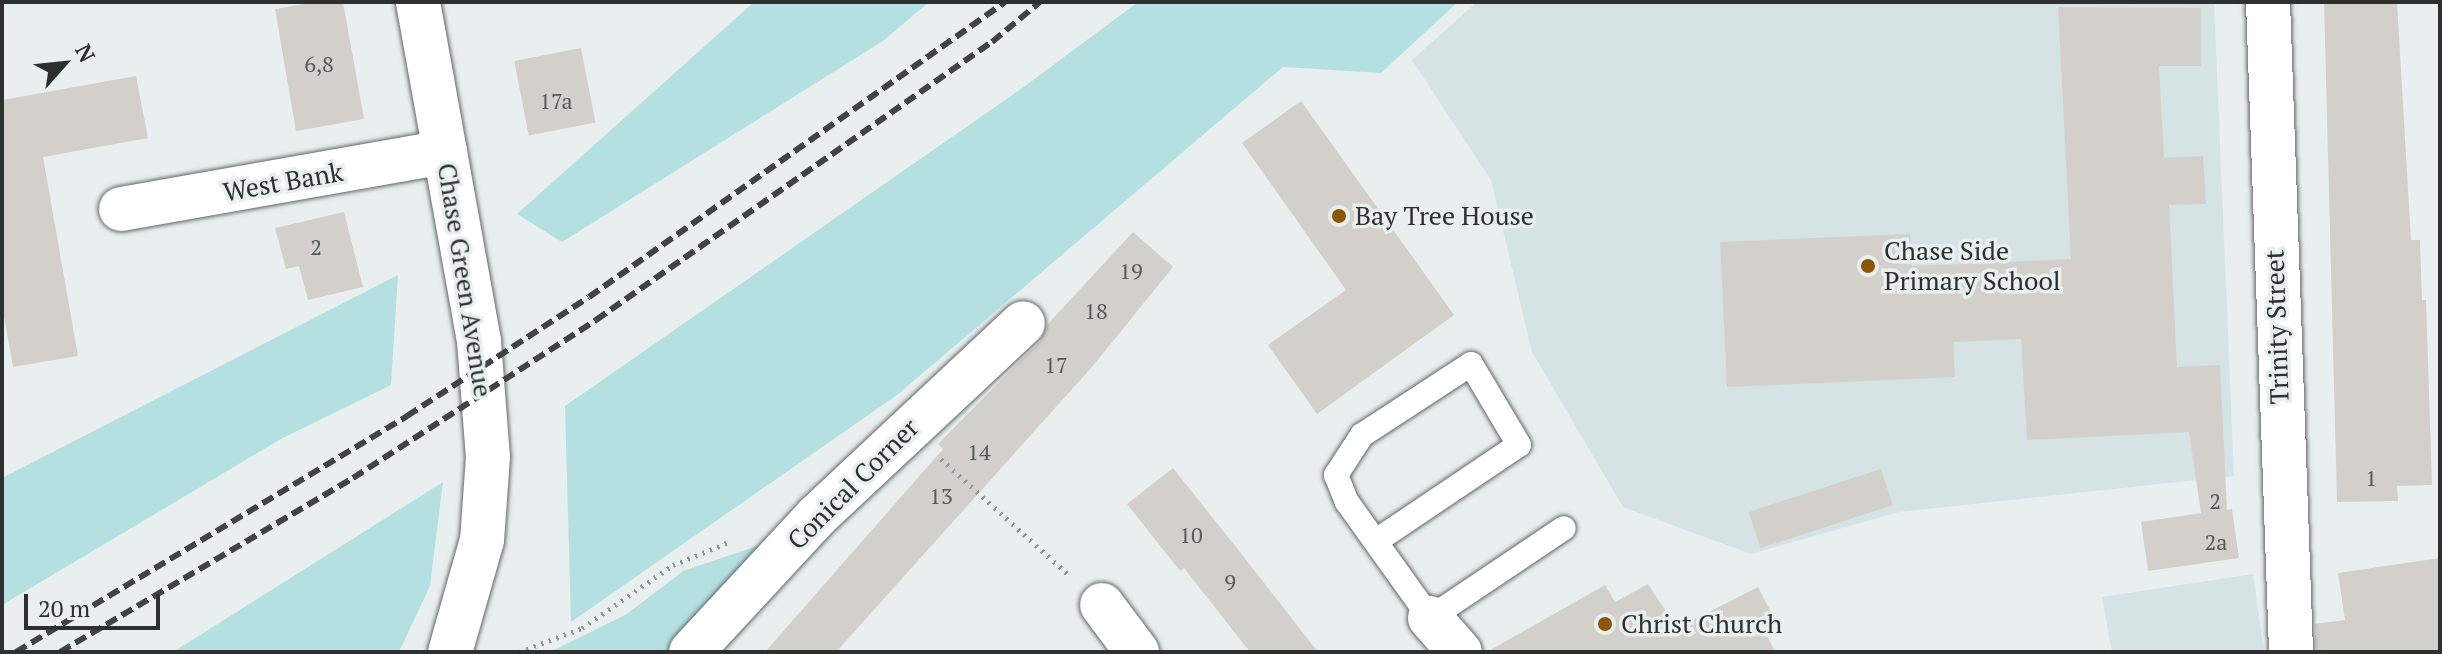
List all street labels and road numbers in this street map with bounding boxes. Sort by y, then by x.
street label: West Bank [221,156,345,208]
street label: Chase Green Avenue [431,161,499,399]
street label: Trinity Street [2259,249,2295,405]
street label: Conical Corner [781,412,925,556]

